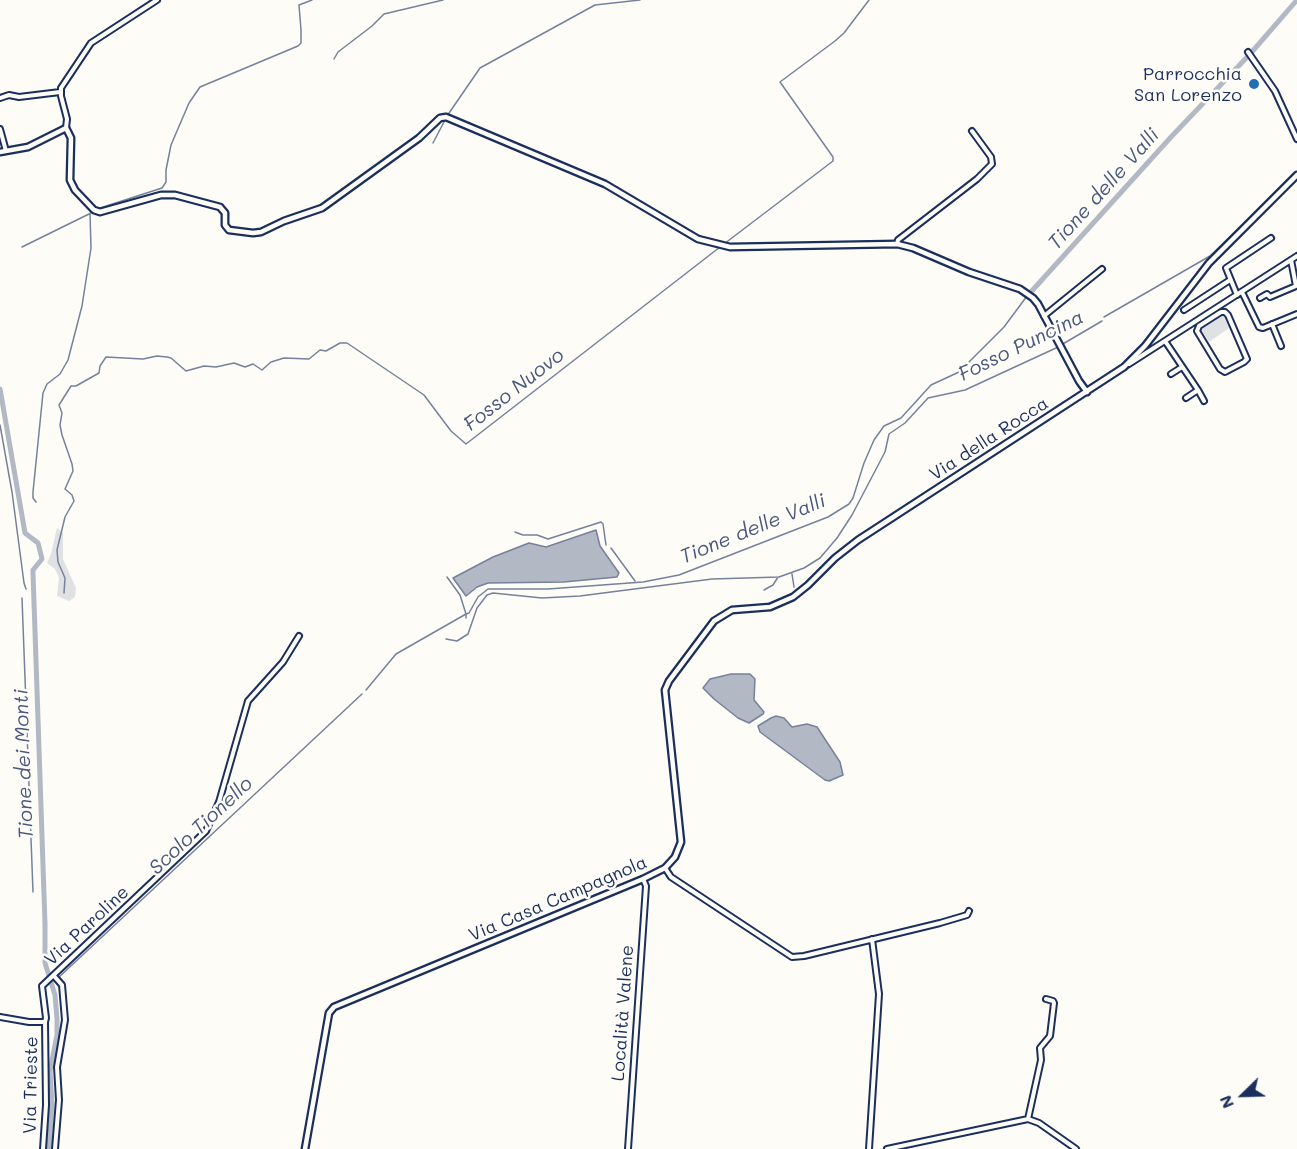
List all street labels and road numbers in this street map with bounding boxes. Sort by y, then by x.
street label: Via della Rocca [926,393,1052,485]
street label: Via Casa Campagnola [466,852,650,946]
street label: Via Paroline [40,882,134,970]
street label: Località Valene [607,944,639,1082]
street label: Via Trieste [19,1036,43,1134]

